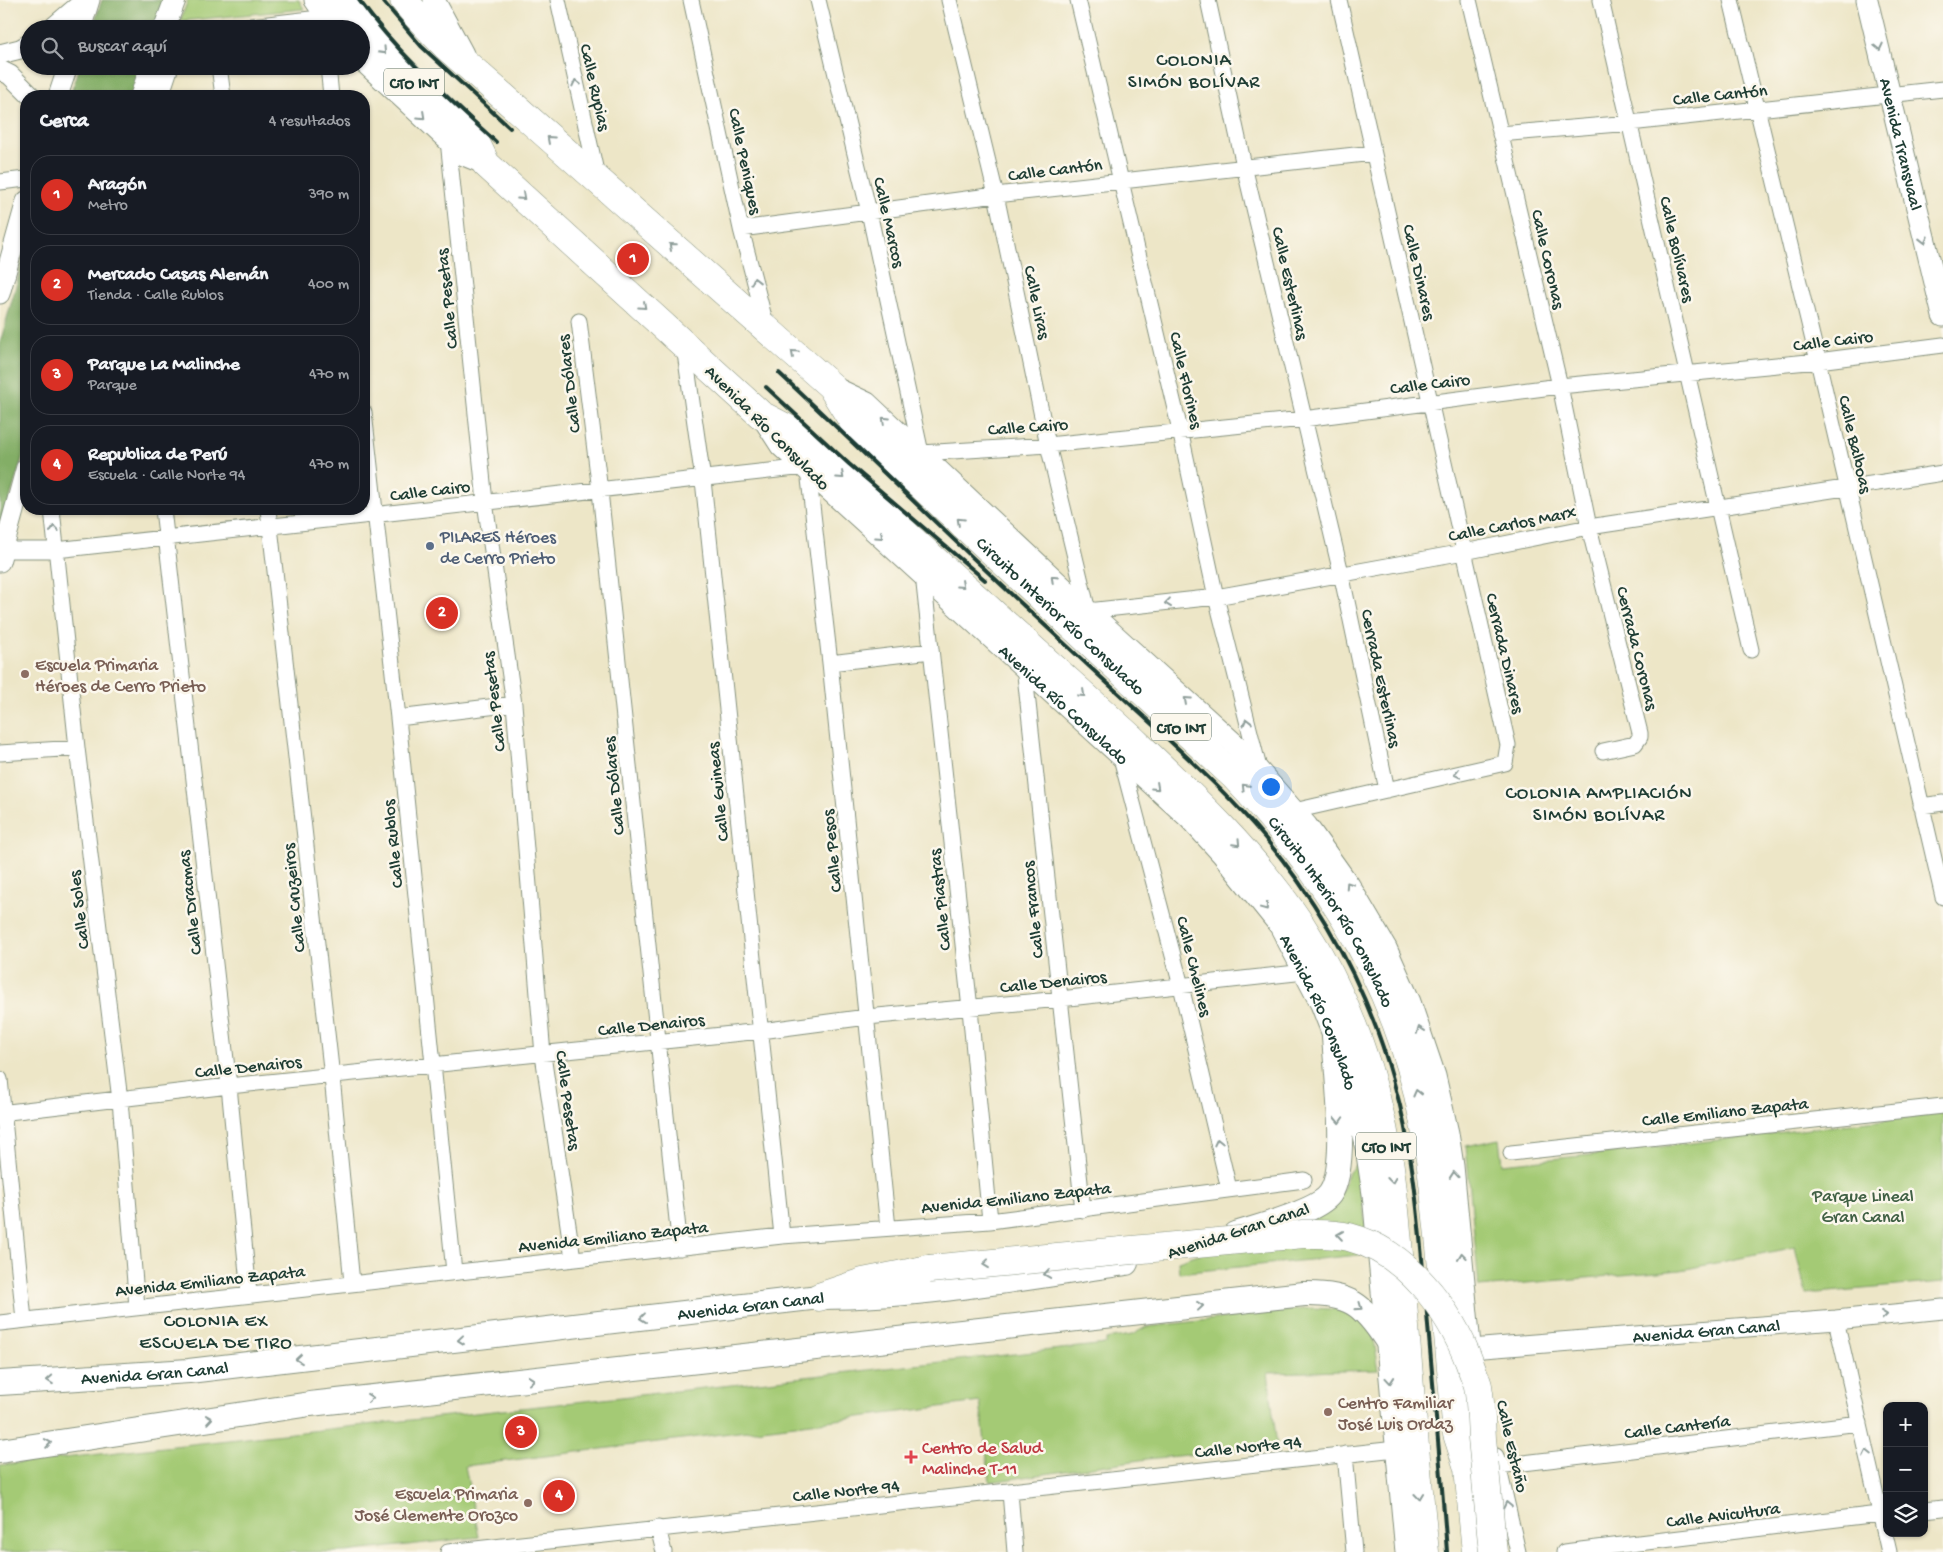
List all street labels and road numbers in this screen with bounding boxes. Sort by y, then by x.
street label: Calle Rupias [573,42,614,134]
road number: CTO INT [384,68,444,95]
street label: Avenida Transvaal [1873,76,1925,213]
street label: Calle Cantón [1672,81,1769,112]
street label: Calle Peniques [722,106,765,218]
street label: Calle Cantón [1007,155,1104,188]
street label: Calle Marcos [867,175,908,271]
street label: Calle Bolívares [1653,195,1698,306]
street label: Calle Coronas [1525,208,1568,313]
street label: Calle Dinares [1396,223,1439,324]
street label: Calle Esterlinas [1265,225,1312,343]
street label: Calle Pesetas [433,246,464,350]
street label: Calle Liras [1018,264,1054,343]
street label: Calle Cairo [1792,327,1875,358]
street label: Calle Florines [1163,330,1206,432]
street label: Calle Dólares [554,332,587,434]
street label: Avenida Río Consulado [699,362,833,496]
street label: Calle Cairo [1389,370,1472,401]
street label: Calle Balboas [1832,394,1875,497]
street label: Calle Cairo [987,415,1069,442]
street label: Calle Cairo [389,477,472,508]
street label: Calle Carlos Marx [1447,503,1579,548]
street label: Circuito Interior Río Consulado [970,534,1148,701]
street label: Cerrada Coronas [1610,585,1661,714]
street label: Cerrada Dinares [1479,591,1528,717]
street label: Cerrada Esterlinas [1355,608,1405,751]
street label: Avenida Río Consulado [993,641,1132,771]
street label: Calle Pesetas [479,649,512,753]
road number: CTO INT [1151,714,1211,740]
street label: Calle Dólares [600,734,631,836]
street label: Calle Guineas [704,740,735,842]
street label: Calle Rublos [379,797,410,889]
street label: Calle Pesos [819,807,848,893]
street label: Circuito Interior Río Consulado [1262,813,1397,1011]
street label: Calle Cruzeiros [279,841,312,953]
street label: Calle Piastras [926,847,957,952]
street label: Calle Dracmas [175,848,208,956]
street label: Calle Francos [1019,859,1050,959]
street label: Calle Soles [65,868,96,950]
street label: Calle Chelines [1170,914,1215,1020]
street label: Avenida Río Consulado [1273,931,1360,1092]
street label: Calle Denairos [999,967,1109,1000]
street label: Calle Denairos [597,1010,707,1043]
street label: Calle Pesetas [549,1049,584,1153]
street label: Calle Denairos [194,1052,304,1085]
street label: Calle Emiliano Zapata [1641,1094,1810,1133]
road number: CTO INT [1356,1132,1416,1160]
street label: Avenida Emiliano Zapata [920,1179,1113,1220]
street label: Avenida Gran Canal [1165,1200,1312,1265]
street label: Avenida Emiliano Zapata [517,1218,710,1259]
street label: Avenida Emiliano Zapata [114,1262,307,1303]
street label: Avenida Gran Canal [676,1289,824,1327]
street label: Avenida Gran Canal [1632,1316,1781,1349]
street label: Avenida Gran Canal [80,1358,230,1391]
street label: Calle Estaño [1490,1398,1531,1495]
street label: Calle Cantería [1623,1411,1732,1445]
street label: Calle Norte 94 [1194,1432,1303,1465]
street label: Calle Norte 94 [792,1476,901,1509]
street label: Calle Avicultura [1665,1499,1782,1534]

